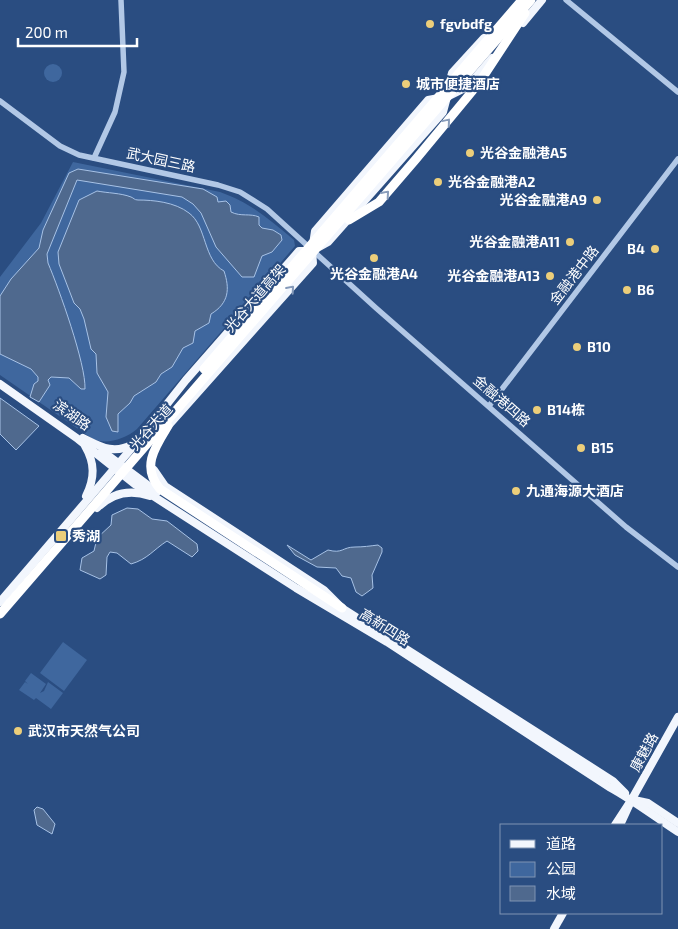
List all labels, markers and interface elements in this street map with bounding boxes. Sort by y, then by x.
scale bar [18,15,136,47]
place label: fgvbdfg [440,15,492,32]
marker: fgvbdfg [424,18,436,30]
text: 200 m [25,23,68,41]
place label: 城市便捷酒店 [416,75,500,92]
marker: 城市便捷酒店 [400,78,412,90]
one-way arrow [442,118,451,127]
street label: 武大园三路 [125,144,197,175]
place label: 光谷金融港A5 [480,144,567,161]
marker: 光谷金融港A5 [464,147,476,159]
place label: 光谷金融港A2 [448,173,535,190]
marker: 光谷金融港A2 [432,176,444,188]
one-way arrow [380,190,389,199]
place label: 光谷金融港A9 [500,191,587,208]
marker: 光谷金融港A9 [591,194,603,206]
place label: 光谷金融港A11 [469,233,560,250]
marker: 光谷金融港A11 [564,236,576,248]
place label: B4 [627,240,645,257]
street label: 金融港中路 [545,242,602,308]
marker: B4 [649,243,661,255]
marker: 光谷金融港A4 [368,252,380,264]
street label: 光谷大道高架 [221,260,289,335]
place label: 光谷金融港A4 [330,265,418,282]
place label: 光谷金融港A13 [447,267,540,284]
marker: 光谷金融港A13 [544,270,556,282]
place label: B6 [637,281,654,298]
marker: B6 [621,284,633,296]
one-way arrow [285,285,294,294]
place label: B10 [587,338,611,355]
marker: B10 [571,341,583,353]
street label: 金融港四路 [470,371,534,430]
street label: 滨湖路 [50,396,94,434]
street label: 光谷大道 [126,400,176,453]
place label: B14栋 [547,401,585,418]
marker: B14栋 [531,404,543,416]
place label: B15 [591,439,614,456]
marker: B15 [575,442,587,454]
place label: 九通海源大酒店 [526,482,624,499]
marker: 九通海源大酒店 [510,485,522,497]
place label: 秀湖 [72,527,100,544]
marker: 秀湖 [54,529,68,543]
street label: 高新四路 [357,605,414,649]
place label: 武汉市天然气公司 [28,722,140,739]
marker: 武汉市天然气公司 [12,725,24,737]
street label: 康魅路 [626,729,661,774]
legend [500,824,663,914]
text: 道路 [546,834,576,852]
text: 公园 [546,859,576,877]
text: 水域 [546,884,576,902]

